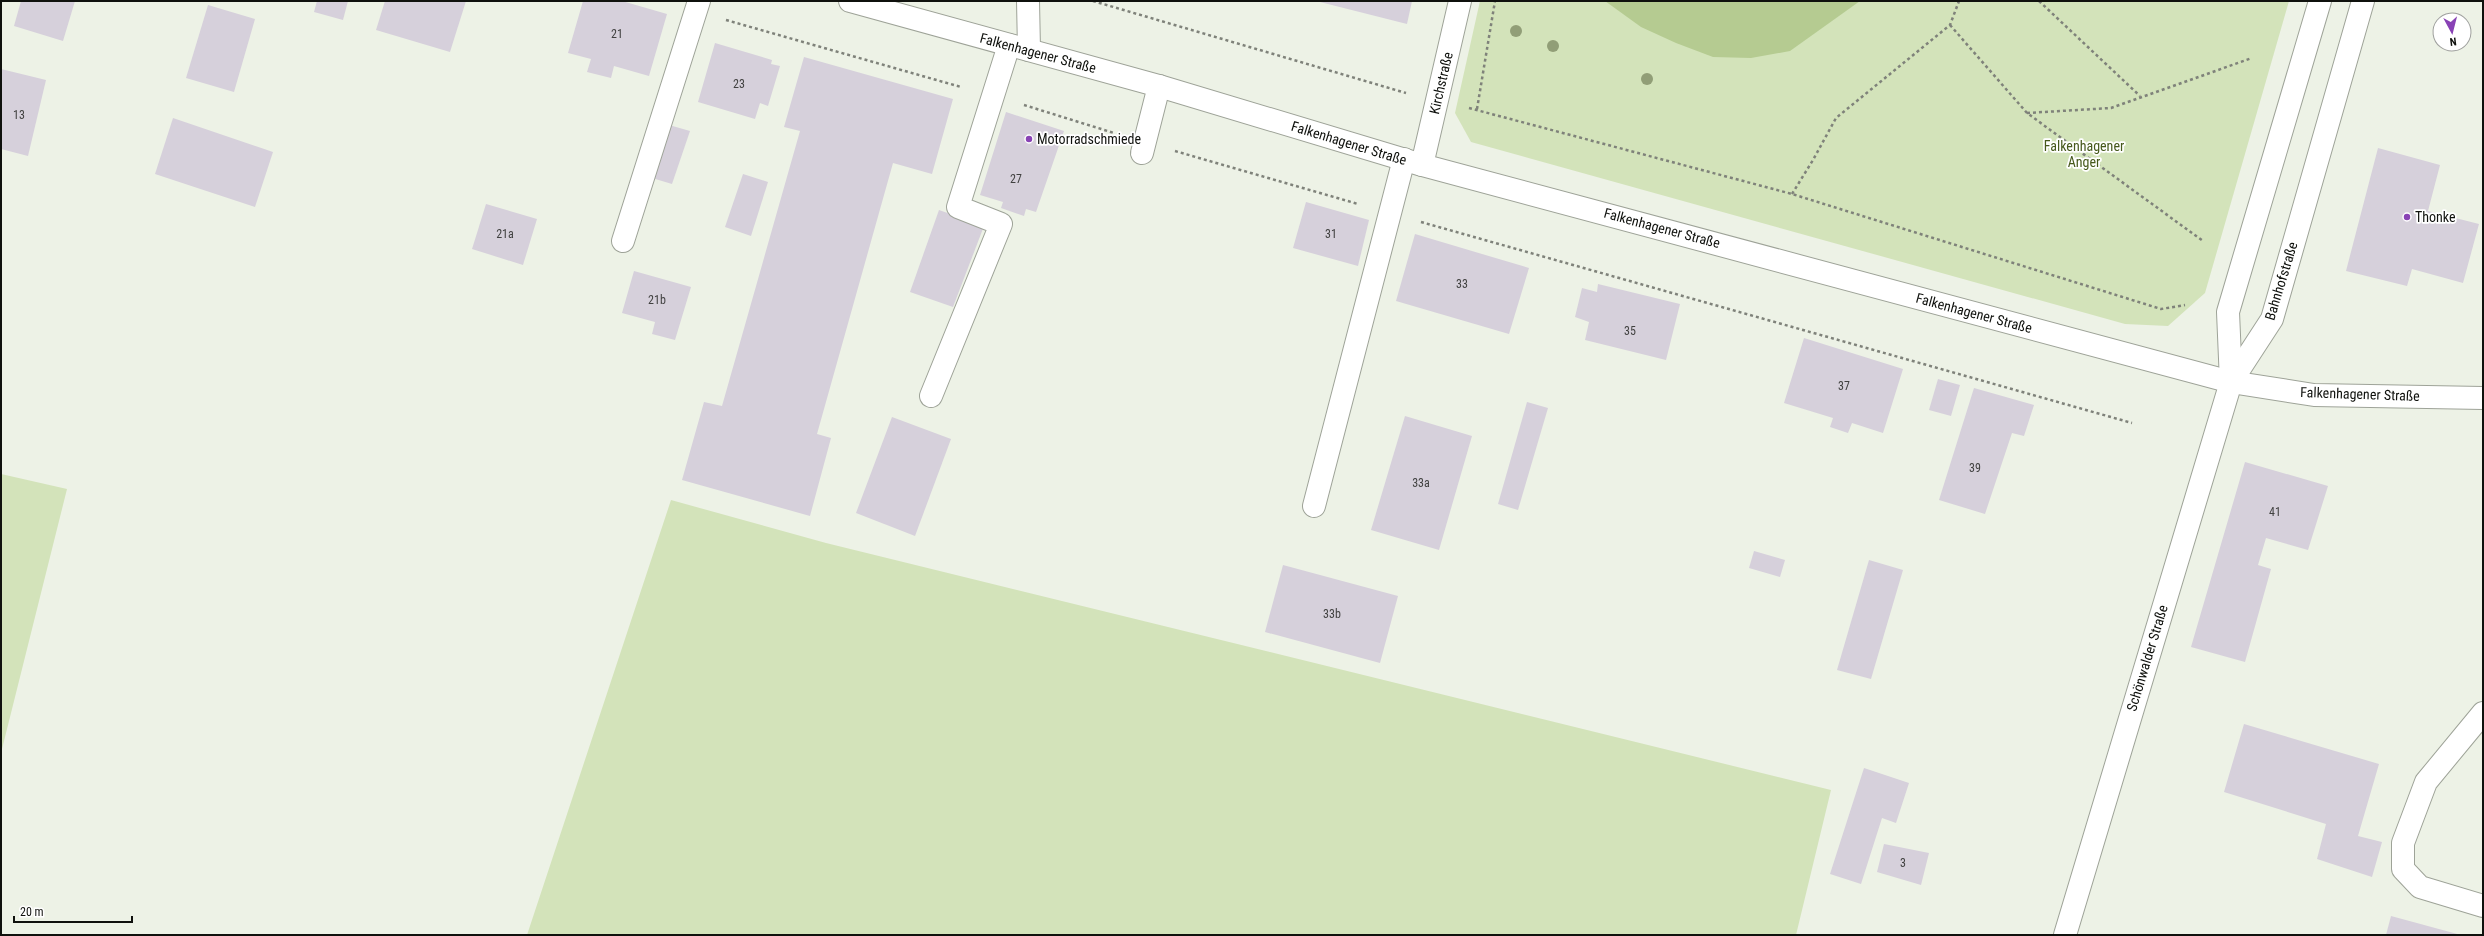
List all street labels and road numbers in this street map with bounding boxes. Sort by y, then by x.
street label: Falkenhagener Straße [978,30,1098,76]
street label: Kirchstraße [1426,50,1456,116]
street label: Falkenhagener Straße [1289,118,1409,168]
street label: Falkenhagener Straße [1602,205,1722,251]
street label: Bahnhofstraße [2261,239,2301,322]
street label: Falkenhagener Straße [1914,290,2034,336]
street label: Falkenhagener Straße [2300,384,2421,404]
street label: Schönwalder Straße [2123,603,2171,713]

